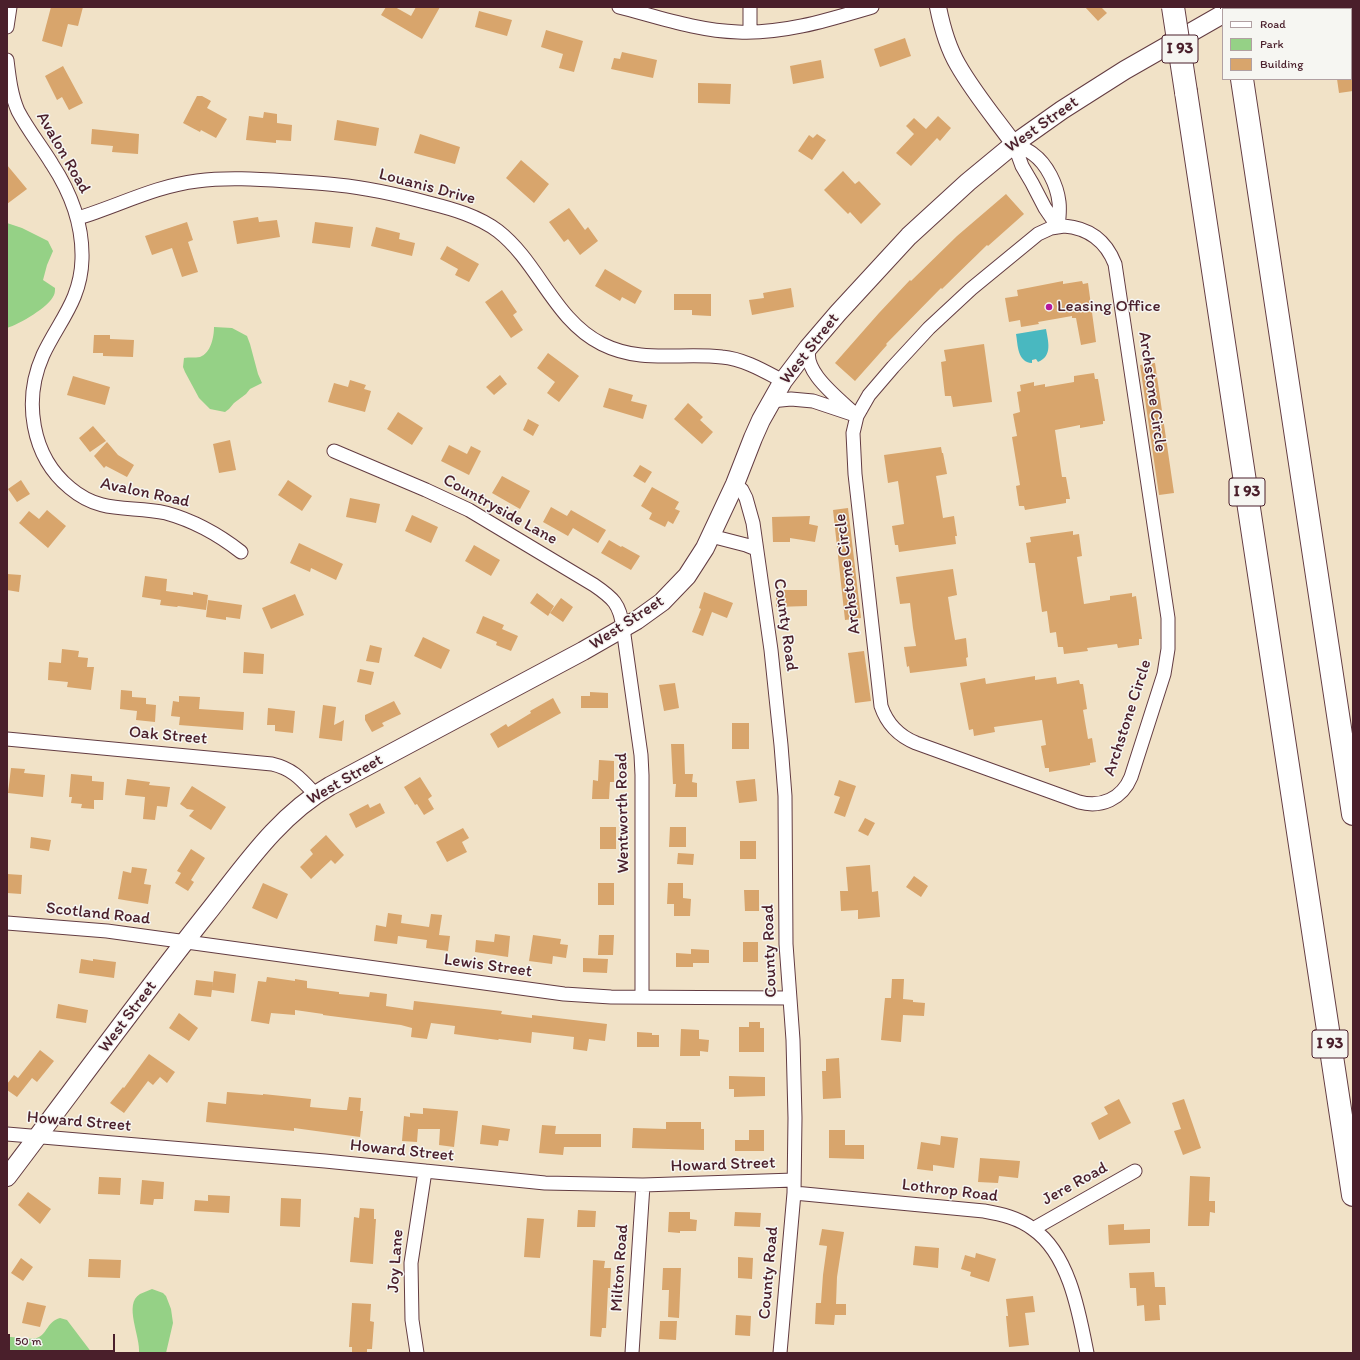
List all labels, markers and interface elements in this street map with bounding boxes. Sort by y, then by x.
legend [1222,8,1352,80]
text: Road [1260,17,1286,31]
road number: I 93 [1162,35,1198,63]
text: Park [1260,37,1284,51]
text: Building [1260,57,1303,71]
street label: West Street [1001,92,1083,158]
street label: Avalon Road [31,109,95,197]
street label: Louanis Drive [377,164,477,210]
place label: Leasing Office [1057,297,1161,317]
marker: Leasing Office [1044,302,1054,312]
street label: West Street [776,309,844,389]
street label: Archstone Circle [1133,331,1171,453]
street label: Countryside Lane [439,470,561,550]
street label: Avalon Road [98,474,192,512]
road number: I 93 [1229,478,1265,506]
street label: Archstone Circle [830,513,866,635]
street label: County Road [768,577,802,673]
street label: West Street [586,591,668,655]
street label: Archstone Circle [1100,657,1156,779]
street label: Oak Street [128,722,208,750]
street label: West Street [303,750,387,810]
street label: Wentworth Road [612,752,634,874]
street label: Scotland Road [45,898,151,930]
street label: County Road [758,904,782,998]
street label: Lewis Street [443,950,533,982]
street label: West Street [94,977,162,1057]
road number: I 93 [1312,1030,1348,1058]
street label: Howard Street [26,1107,132,1137]
street label: Howard Street [349,1135,455,1167]
street label: Howard Street [670,1153,776,1177]
street label: Jere Road [1039,1158,1111,1210]
street label: Lothrop Road [901,1175,999,1207]
street label: Milton Road [607,1224,633,1312]
street label: County Road [755,1226,783,1320]
street label: Joy Lane [384,1229,408,1293]
scale bar [10,1326,117,1352]
text: 50 m [15,1334,41,1348]

